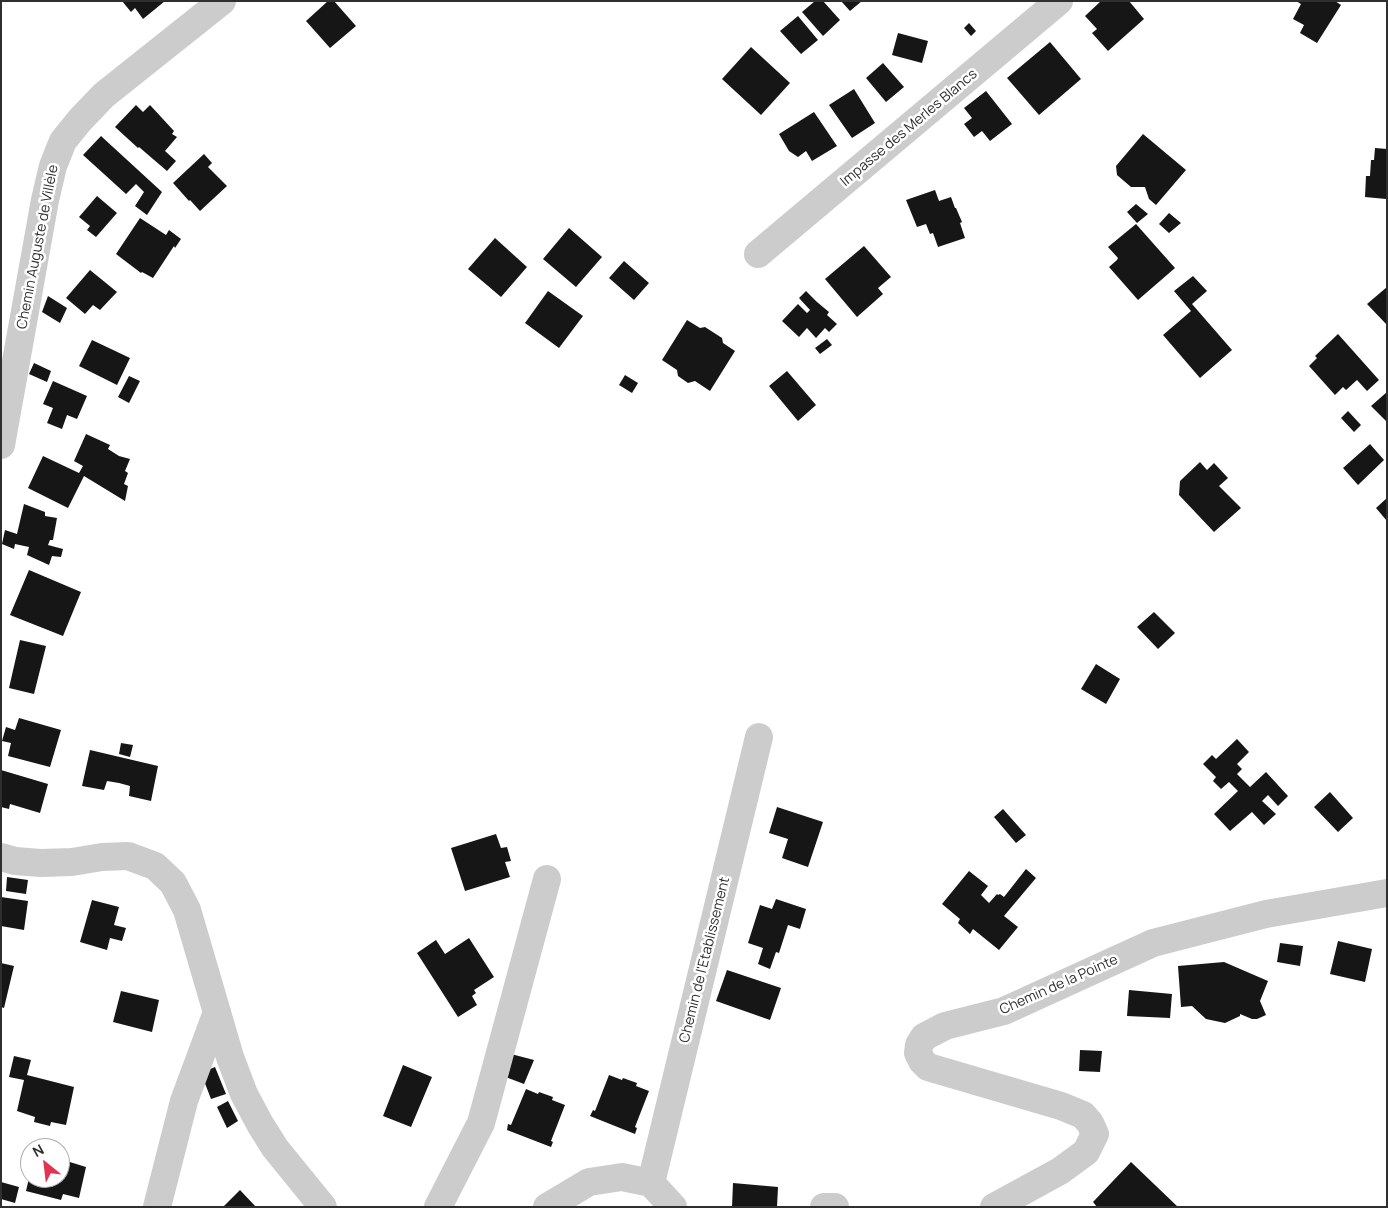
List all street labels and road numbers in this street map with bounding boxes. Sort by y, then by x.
street label: Impasse des Merles Blancs [837,66,981,190]
street label: Chemin Auguste de Villèle [14,163,62,331]
street label: Chemin de l'Etablissement [676,875,734,1045]
street label: Chemin de la Pointe [997,951,1121,1019]

